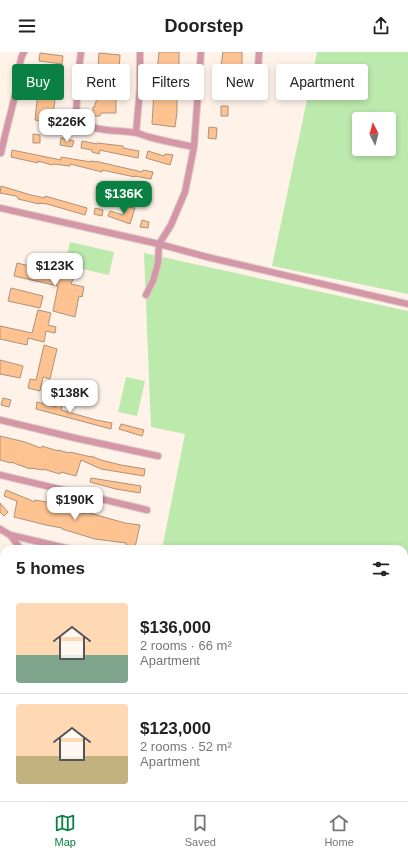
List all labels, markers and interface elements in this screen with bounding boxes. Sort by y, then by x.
icon: menu [16,15,38,37]
icon: share [370,15,392,37]
text: Doorstep [164,16,244,36]
chip: Buy [12,64,64,100]
chip: Rent [72,64,130,100]
chip: Filters [138,64,204,100]
chip: New [212,64,268,100]
chip: Apartment [276,64,368,100]
pin: $226K [39,109,95,143]
north arrow [352,112,396,156]
map controls [352,112,396,156]
text: $226K [48,114,86,129]
pin: $136K [96,181,152,215]
text: $136K [105,186,143,201]
pin: $123K [27,253,83,287]
text: $123K [36,258,74,273]
pin: $138K [42,380,98,414]
text: $138K [51,385,89,400]
pin: $190K [47,487,103,521]
text: $190K [56,492,94,507]
icon: filters [370,558,392,580]
text: 5 homes [16,559,85,578]
text: $136,000 [140,618,211,637]
icon: home [48,619,96,667]
text: 2 rooms · 66 m² [140,638,232,653]
text: Apartment [140,653,200,668]
text: $123,000 [140,719,211,738]
icon: home [48,720,96,768]
text: 2 rooms · 52 m² [140,739,232,754]
text: Apartment [140,754,200,769]
tab: Map [54,812,76,848]
tab: Saved [185,812,216,848]
tab: Home [324,812,354,848]

